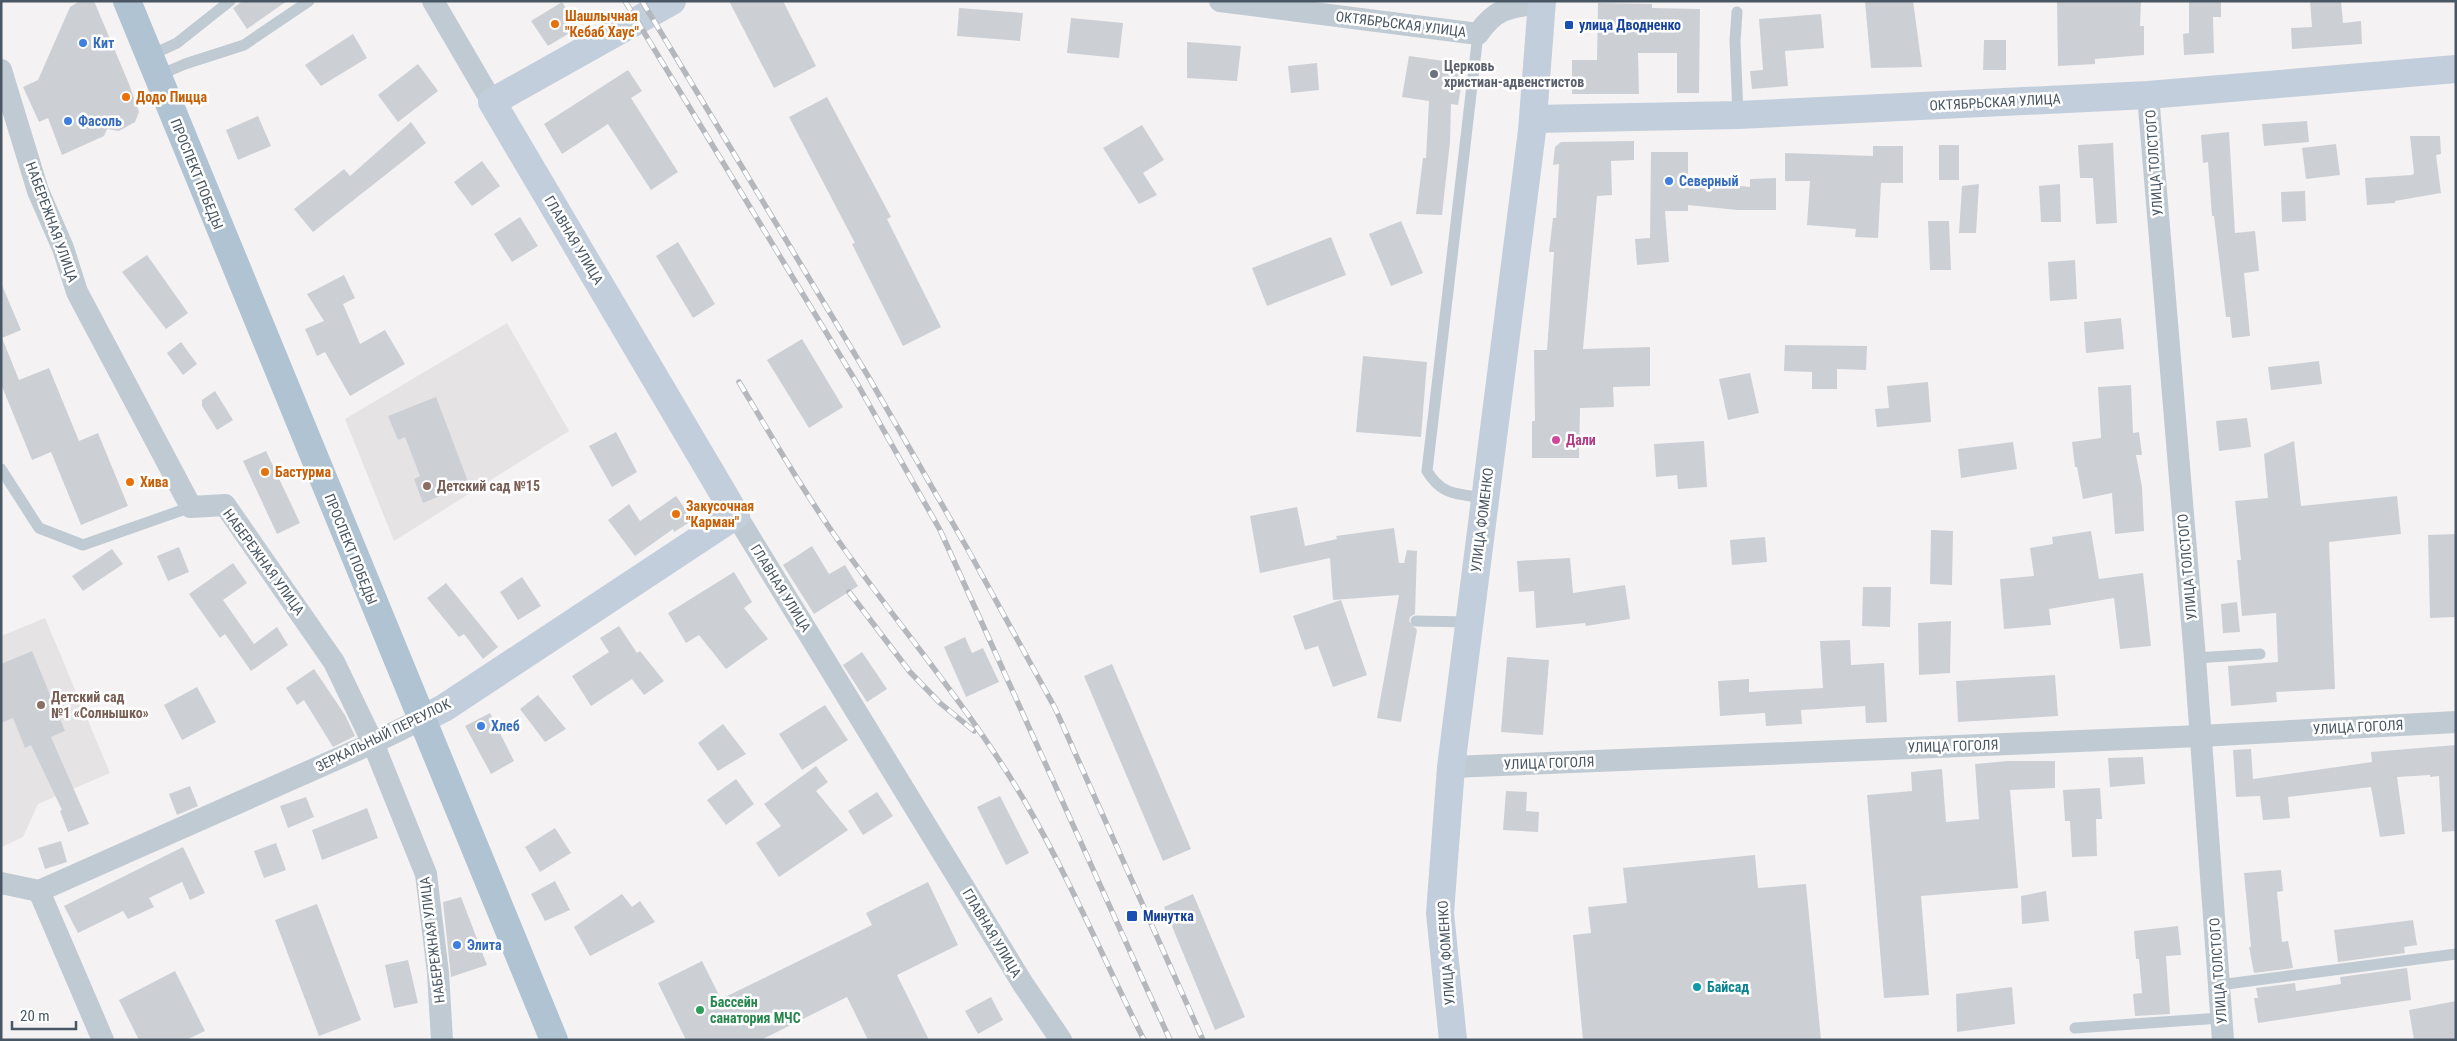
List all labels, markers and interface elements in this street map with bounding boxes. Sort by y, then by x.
place label: Шашлычная "Кебаб Хаус" [565,8,640,40]
street label: ОКТЯБРЬСКАЯ УЛИЦА [1335,8,1467,40]
place label: улица Дводненко [1579,17,1681,33]
marker: Шашлычная "Кебаб Хаус" [549,18,561,30]
marker: улица Дводненко [1563,19,1575,31]
place label: Кит [93,35,115,51]
marker: Кит [77,37,89,49]
place label: Церковь христиан-адвенстистов [1444,58,1584,90]
marker: Церковь христиан-адвенстистов [1428,68,1440,80]
place label: Додо Пицца [136,89,208,105]
marker: Додо Пицца [120,91,132,103]
street label: ОКТЯБРЬСКАЯ УЛИЦА [1929,91,2061,113]
street label: УЛИЦА ТОЛСТОГО [2142,109,2166,217]
place label: Фасоль [78,113,122,129]
marker: Фасоль [62,115,74,127]
street label: ПРОСПЕКТ ПОБЕДЫ [167,116,227,232]
street label: НАБЕРЕЖНАЯ УЛИЦА [23,160,81,284]
place label: Северный [1679,173,1739,189]
marker: Северный [1663,175,1675,187]
street label: ГЛАВНАЯ УЛИЦА [541,193,607,287]
place label: Дали [1566,432,1596,448]
marker: Дали [1550,434,1562,446]
place label: Бастурма [275,464,332,480]
marker: Бастурма [259,466,271,478]
street label: УЛИЦА ФОМЕНКО [1468,467,1496,573]
place label: Хива [140,474,169,490]
marker: Хива [124,476,136,488]
place label: Детский сад №15 [437,478,540,494]
marker: Детский сад №15 [421,480,433,492]
street label: ПРОСПЕКТ ПОБЕДЫ [321,491,381,607]
place label: Закусочная "Карман" [686,498,754,530]
street label: НАБЕРЕЖНАЯ УЛИЦА [220,506,308,618]
marker: Закусочная "Карман" [670,508,682,520]
street label: УЛИЦА ТОЛСТОГО [2174,513,2200,621]
street label: ГЛАВНАЯ УЛИЦА [748,541,814,635]
place label: Детский сад №1 «Солнышко» [51,689,149,721]
street label: ЗЕРКАЛЬНЫЙ ПЕРЕУЛОК [313,695,453,775]
marker: Детский сад №1 «Солнышко» [35,699,47,711]
street label: УЛИЦА ГОГОЛЯ [2312,717,2404,737]
place label: Хлеб [491,718,520,734]
marker: Хлеб [475,720,487,732]
street label: УЛИЦА ГОГОЛЯ [1907,736,1999,756]
street label: УЛИЦА ГОГОЛЯ [1503,753,1595,773]
street label: НАБЕРЕЖНАЯ УЛИЦА [416,876,448,1004]
street label: ГЛАВНАЯ УЛИЦА [959,886,1025,980]
street label: УЛИЦА ФОМЕНКО [1434,900,1458,1006]
place label: Минутка [1143,908,1194,924]
marker: Минутка [1125,909,1139,923]
street label: УЛИЦА ТОЛСТОГО [2206,917,2230,1025]
place label: Элита [467,937,502,953]
marker: Элита [451,939,463,951]
place label: Байсад [1707,979,1749,995]
marker: Байсад [1691,981,1703,993]
place label: Бассейн санатория МЧС [710,994,801,1026]
scale bar [12,998,76,1030]
marker: Бассейн санатория МЧС [694,1004,706,1016]
text: 20 m [20,1007,50,1025]

